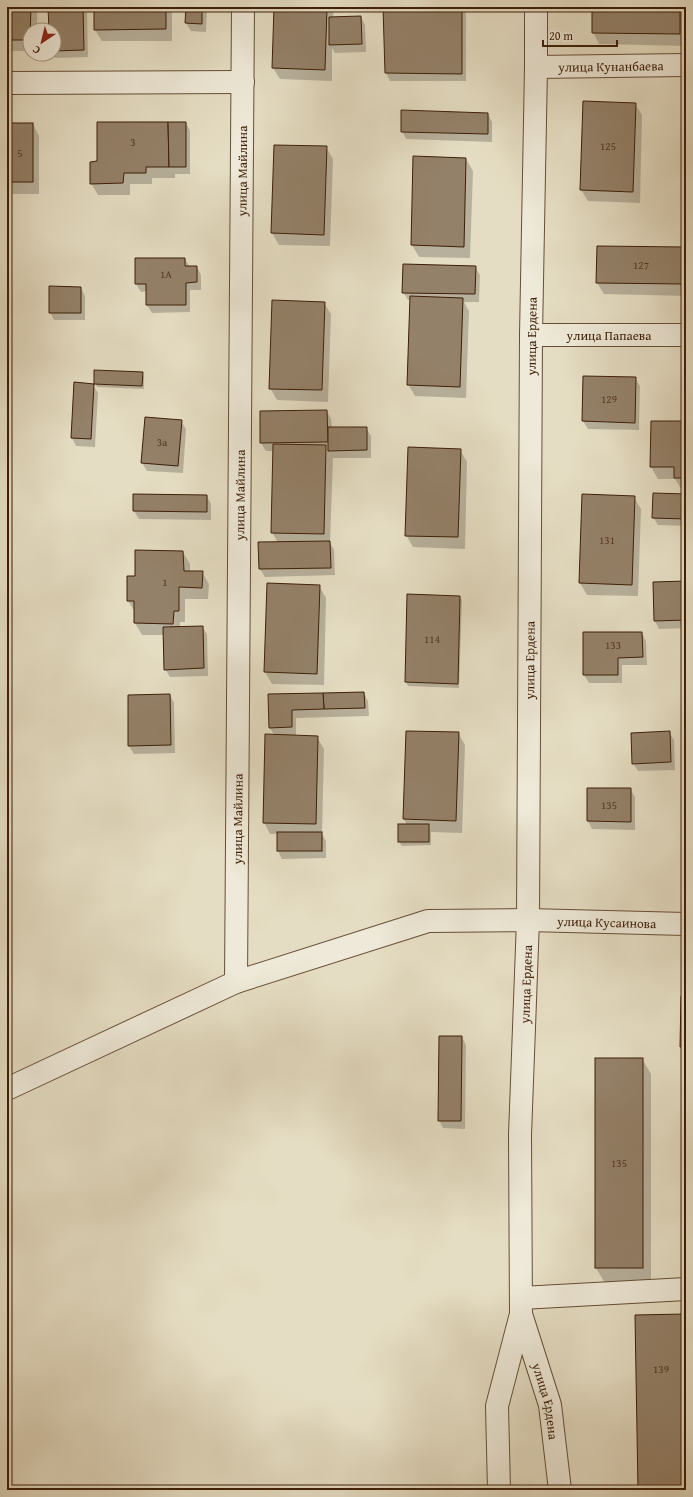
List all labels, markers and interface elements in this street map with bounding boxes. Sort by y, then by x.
north arrow [22,22,62,62]
scale bar [543,22,617,48]
text: 20 m [549,27,573,44]
text: С [29,42,43,59]
street label: улица Кунанбаева [557,56,665,77]
street label: улица Майлина [232,125,252,217]
house number: 3 [130,134,136,150]
house number: 125 [600,138,616,154]
house number: 5 [17,145,23,161]
house number: 127 [633,257,649,273]
house number: 1А [160,266,172,282]
street label: улица Ердена [522,296,542,377]
street label: улица Папаева [566,326,652,345]
house number: 129 [601,391,617,407]
house number: 3а [157,434,168,450]
street label: улица Майлина [230,449,250,541]
house number: 131 [599,532,615,548]
house number: 1 [162,574,168,590]
street label: улица Ердена [520,620,540,701]
house number: 114 [424,631,440,647]
house number: 133 [605,637,621,653]
street label: улица Майлина [228,773,248,865]
house number: 135 [601,797,617,813]
street label: улица Кусаинова [556,912,657,933]
street label: улица Ердена [515,944,537,1025]
house number: 135 [611,1155,627,1171]
street label: улица Ердена [527,1360,563,1441]
house number: 139 [653,1361,669,1377]

